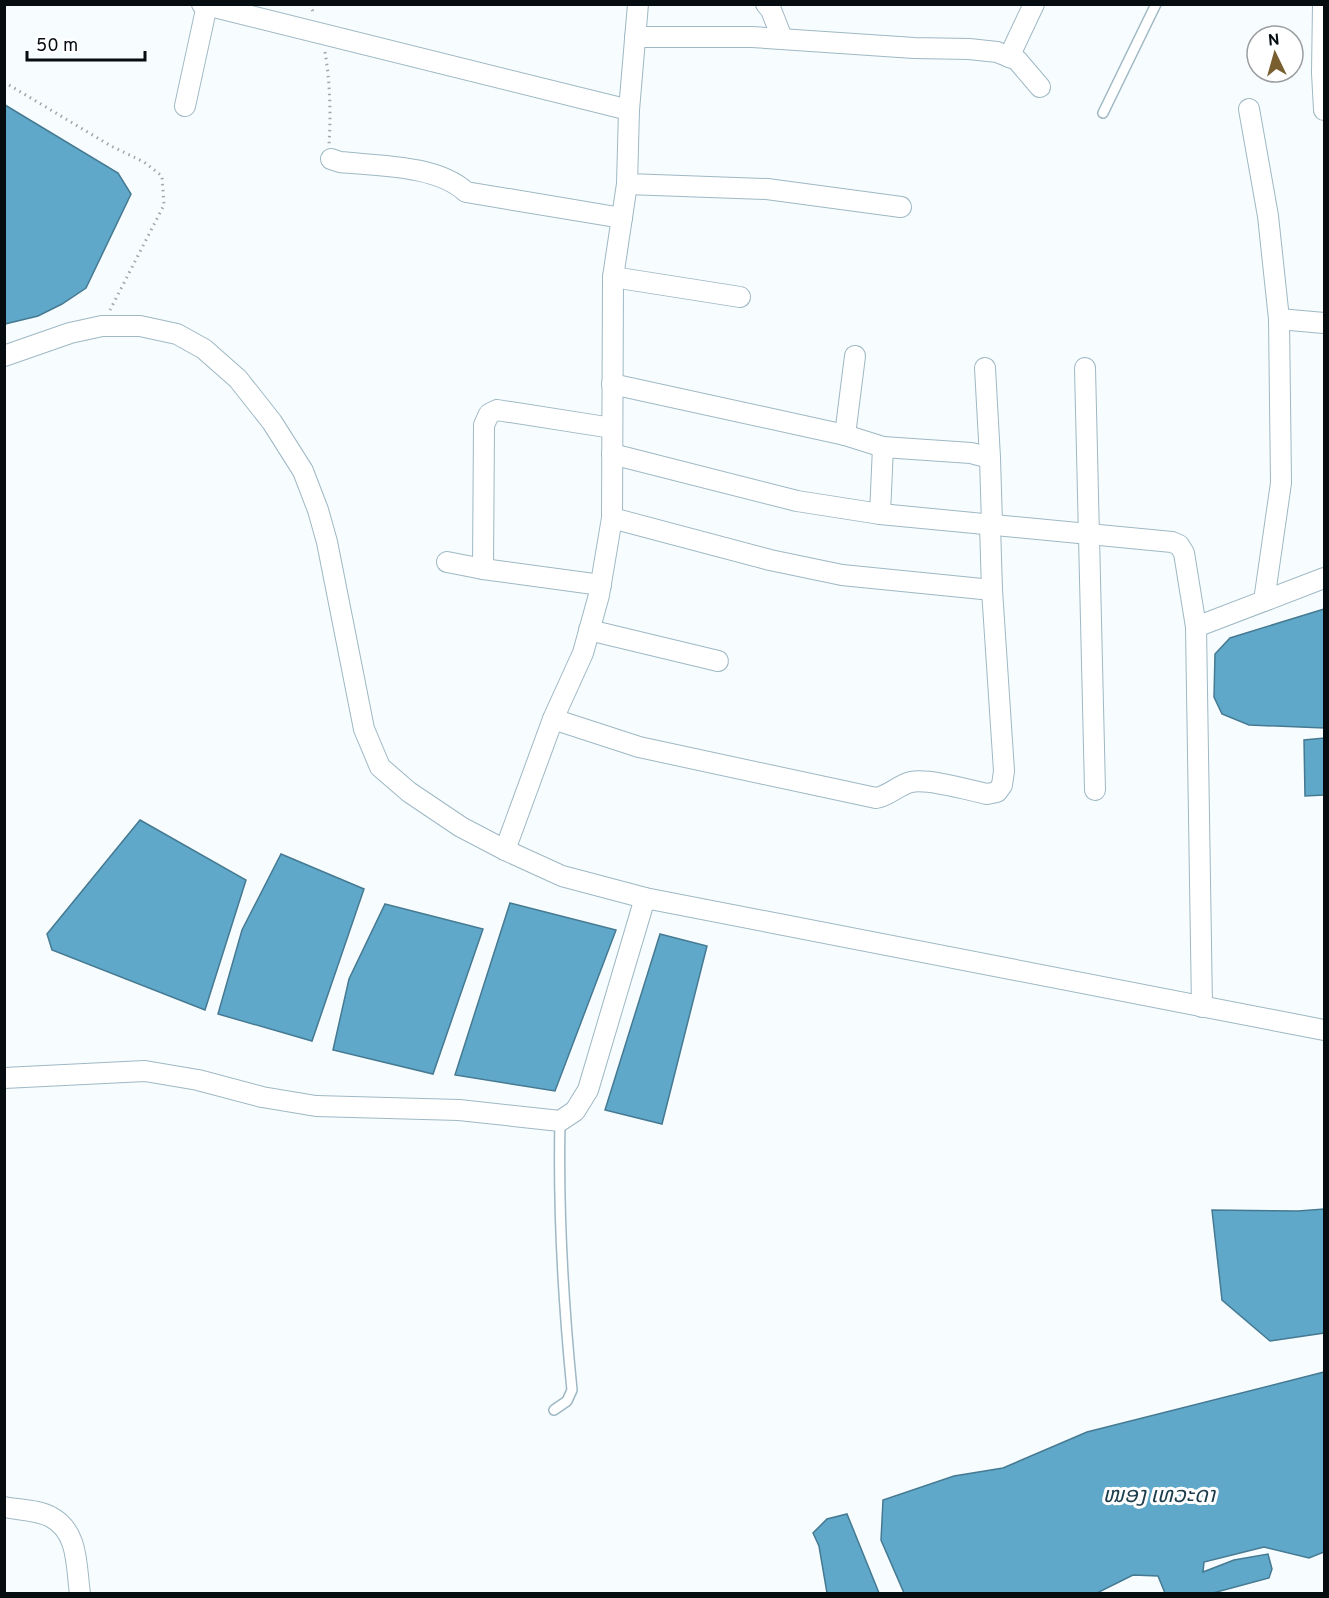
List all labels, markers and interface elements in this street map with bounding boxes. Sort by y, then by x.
scale bar [27,24,146,62]
north arrow [1245,24,1305,84]
text: N [1267,31,1280,52]
text: 50 m [36,35,78,58]
water label: ໜອງ ເທວະດາ [1103,1483,1217,1510]

